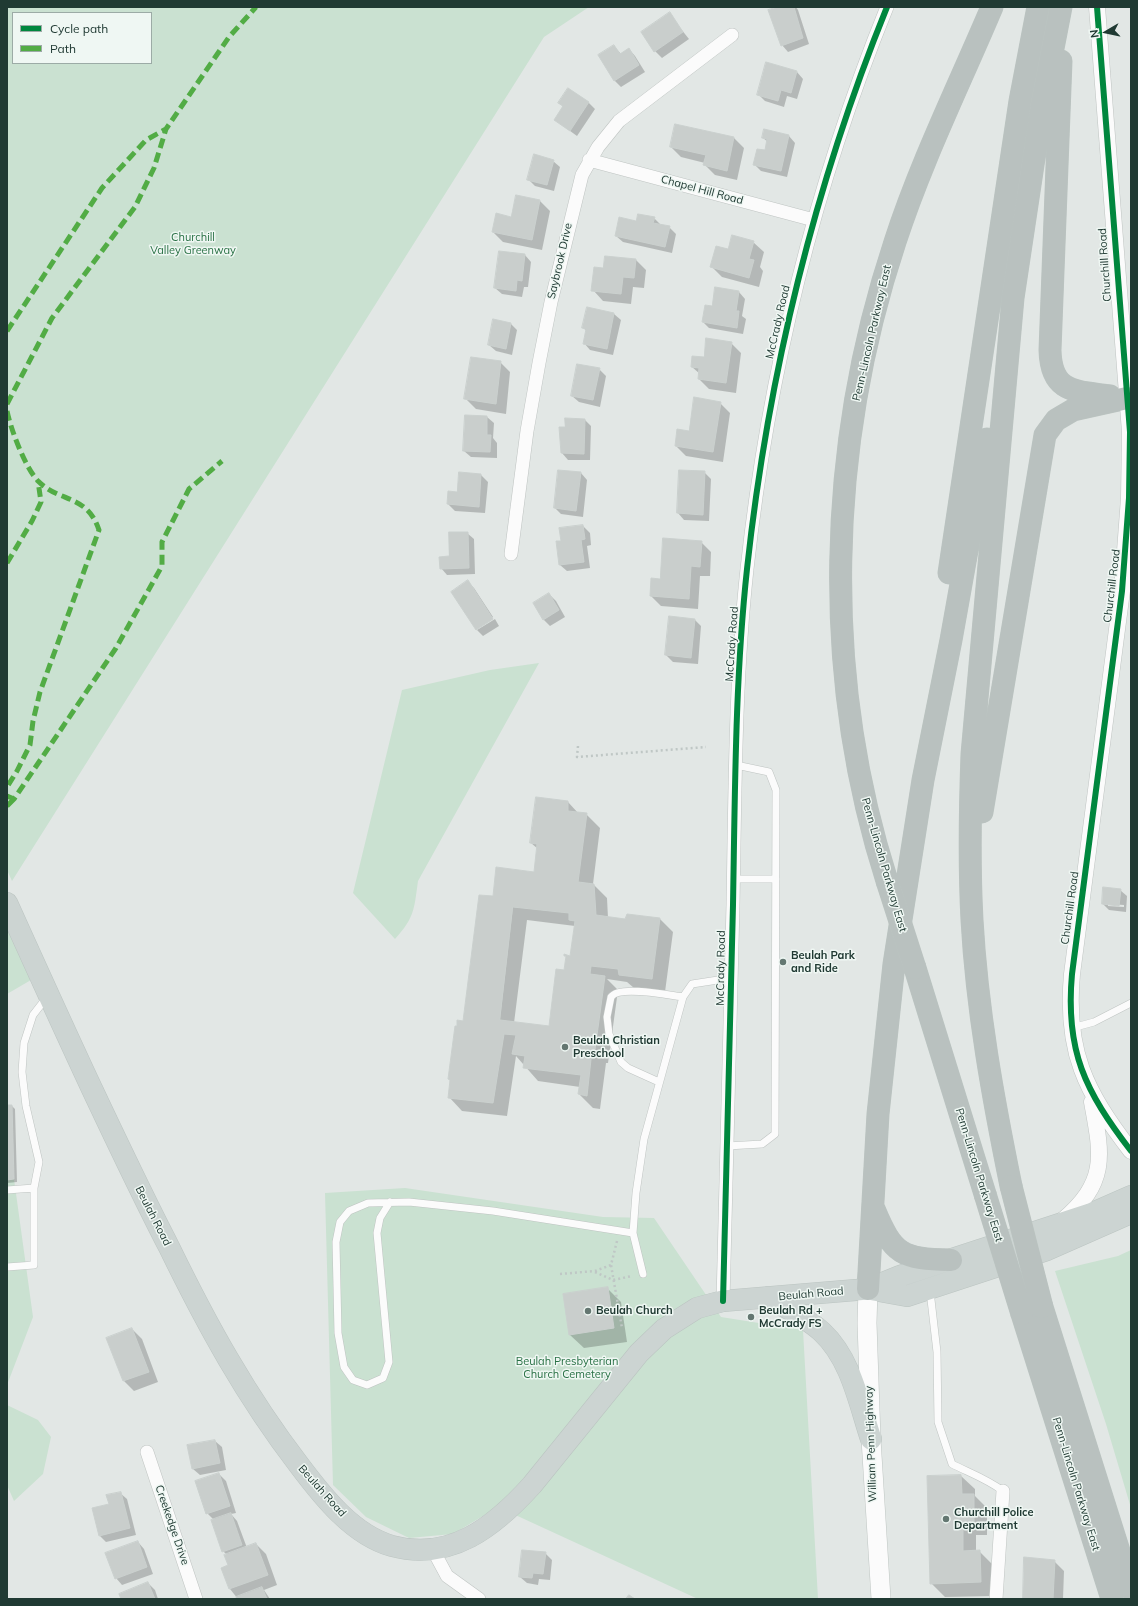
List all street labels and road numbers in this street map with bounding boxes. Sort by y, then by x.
street label: Chapel Hill Road [659,173,745,207]
street label: Saybrook Drive [545,222,575,300]
street label: Churchill Road [1096,228,1114,302]
street label: Penn-Lincoln Parkway East [850,264,894,402]
street label: McCrady Road [763,284,793,360]
street label: Churchill Road [1101,549,1123,623]
street label: McCrady Road [723,606,741,682]
street label: Penn-Lincoln Parkway East [858,796,910,934]
street label: Churchill Road [1058,871,1082,945]
street label: McCrady Road [714,930,728,1006]
street label: Penn-Lincoln Parkway East [952,1107,1006,1243]
street label: Beulah Road [132,1184,174,1248]
street label: Beulah Road [778,1285,844,1303]
street label: William Penn Highway [862,1386,880,1502]
street label: Penn-Lincoln Parkway East [1049,1416,1103,1552]
street label: Beulah Road [295,1462,349,1520]
street label: Creekedge Drive [152,1483,192,1567]

